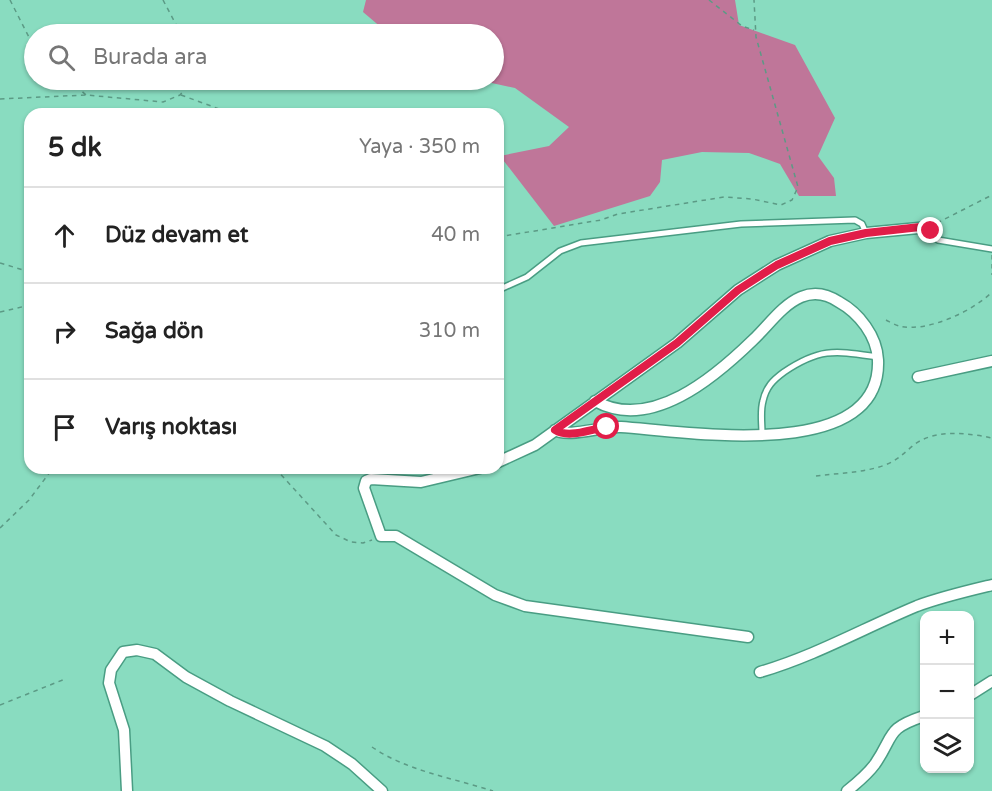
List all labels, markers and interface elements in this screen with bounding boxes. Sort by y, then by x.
search box [24,24,504,90]
icon: search [45,41,78,74]
text: Burada ara [93,44,207,70]
text: 5 dk [48,132,102,163]
text: Yaya · 350 m [359,135,480,159]
route end [917,217,943,243]
icon: ahead [48,219,81,252]
text: Düz devam et [105,222,248,248]
text: 40 m [431,223,480,247]
icon: right [48,315,81,348]
text: Sağa dön [105,318,204,344]
text: 310 m [419,319,480,343]
icon: arrive [48,411,81,444]
route start [593,413,619,439]
text: Varış noktası [105,414,237,440]
map controls [920,611,974,773]
button: + [920,611,974,665]
button: − [920,665,974,719]
button: layers [920,719,974,773]

